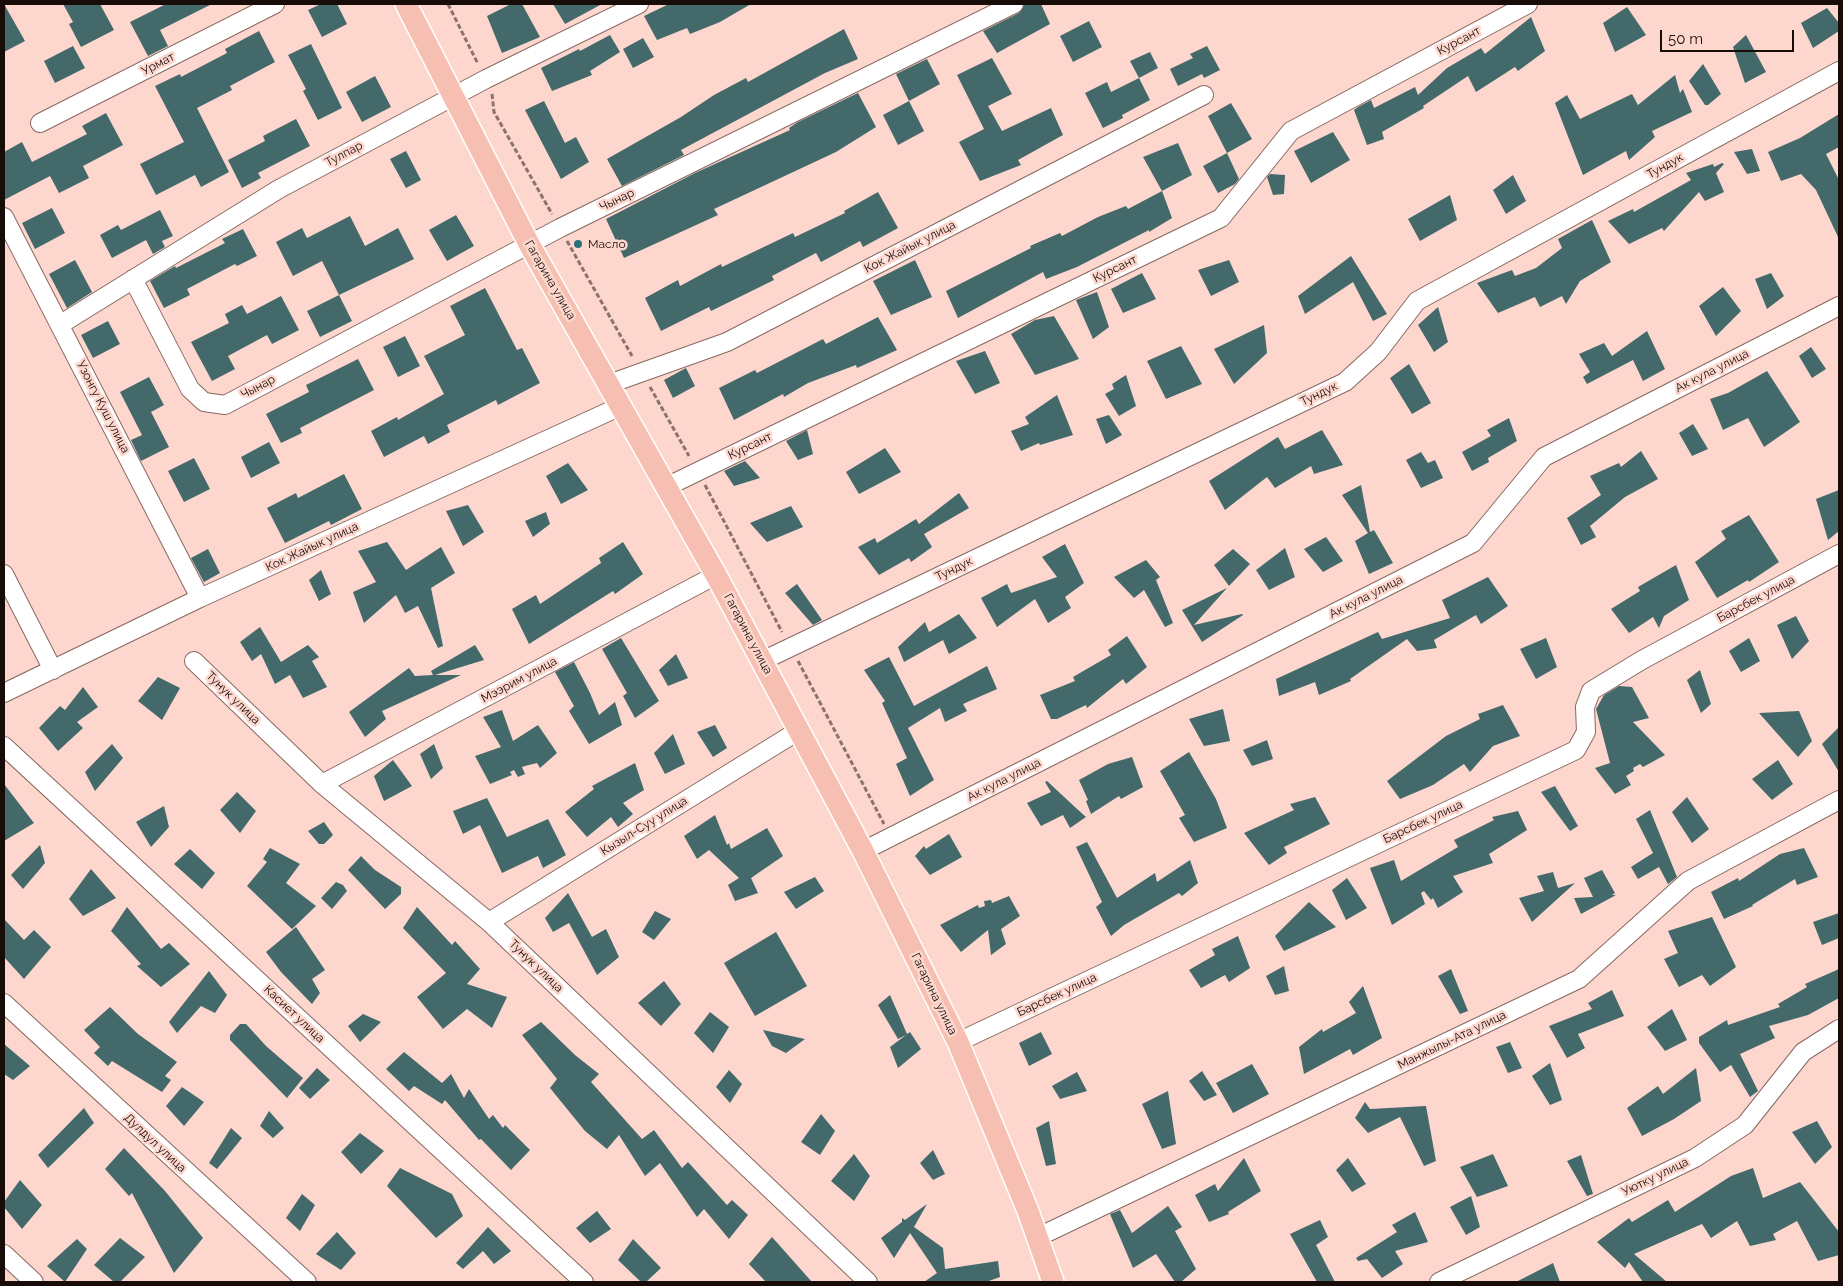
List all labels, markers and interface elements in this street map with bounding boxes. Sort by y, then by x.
scale bar [1663,20,1797,52]
street label: Курсант [1435,24,1483,58]
text: 50 m [1668,30,1703,48]
street label: Урмат [139,50,177,78]
street label: Тулпар [323,138,365,170]
street label: Тундук [1644,150,1686,182]
street label: Чынар [597,185,637,215]
street label: Кок Жайык улица [862,218,958,276]
place label: Масло [588,237,626,251]
street label: Гагарина улица [521,238,579,322]
marker: Масло [572,238,584,250]
street label: Курсант [1091,252,1139,286]
street label: Ак кула улица [1673,346,1751,396]
street label: Узонгу Куш улица [73,358,133,456]
street label: Чынар [238,372,278,402]
street label: Тундук [1298,379,1340,409]
street label: Курсант [726,429,774,463]
street label: Кок Жайык улица [263,519,361,575]
street label: Тундук [933,554,975,584]
street label: Ак кула улица [1327,572,1405,622]
street label: Барсбек улица [1715,572,1797,626]
street label: Гагарина улица [721,591,775,677]
street label: Мээрим улица [479,654,559,706]
street label: Тунук улица [203,669,263,727]
street label: Ак кула улица [965,755,1043,805]
street label: Кызыл-Суу улица [598,794,690,858]
street label: Барсбек улица [1381,797,1465,847]
street label: Тунук улица [506,937,566,995]
street label: Гагарина улица [908,951,960,1037]
street label: Барсбек улица [1015,970,1099,1020]
street label: Касиет улица [261,982,327,1046]
street label: Манжылы-Ата улица [1396,1008,1508,1072]
street label: Дулдул улица [121,1111,189,1175]
street label: Уютку улица [1619,1155,1691,1199]

